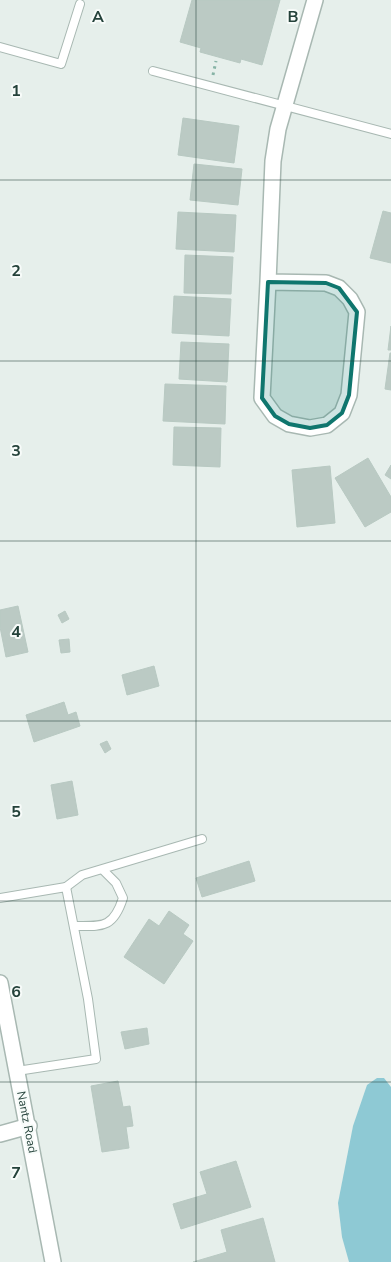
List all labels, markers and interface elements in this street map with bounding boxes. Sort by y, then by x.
text: A [92,6,104,28]
text: B [287,6,299,28]
text: 1 [11,80,21,102]
text: 2 [11,260,21,282]
text: 3 [11,440,21,462]
text: 4 [11,621,21,643]
text: 5 [11,801,21,823]
text: 6 [11,981,21,1003]
street label: Nantz Road [13,1090,41,1154]
text: 7 [11,1162,21,1184]

